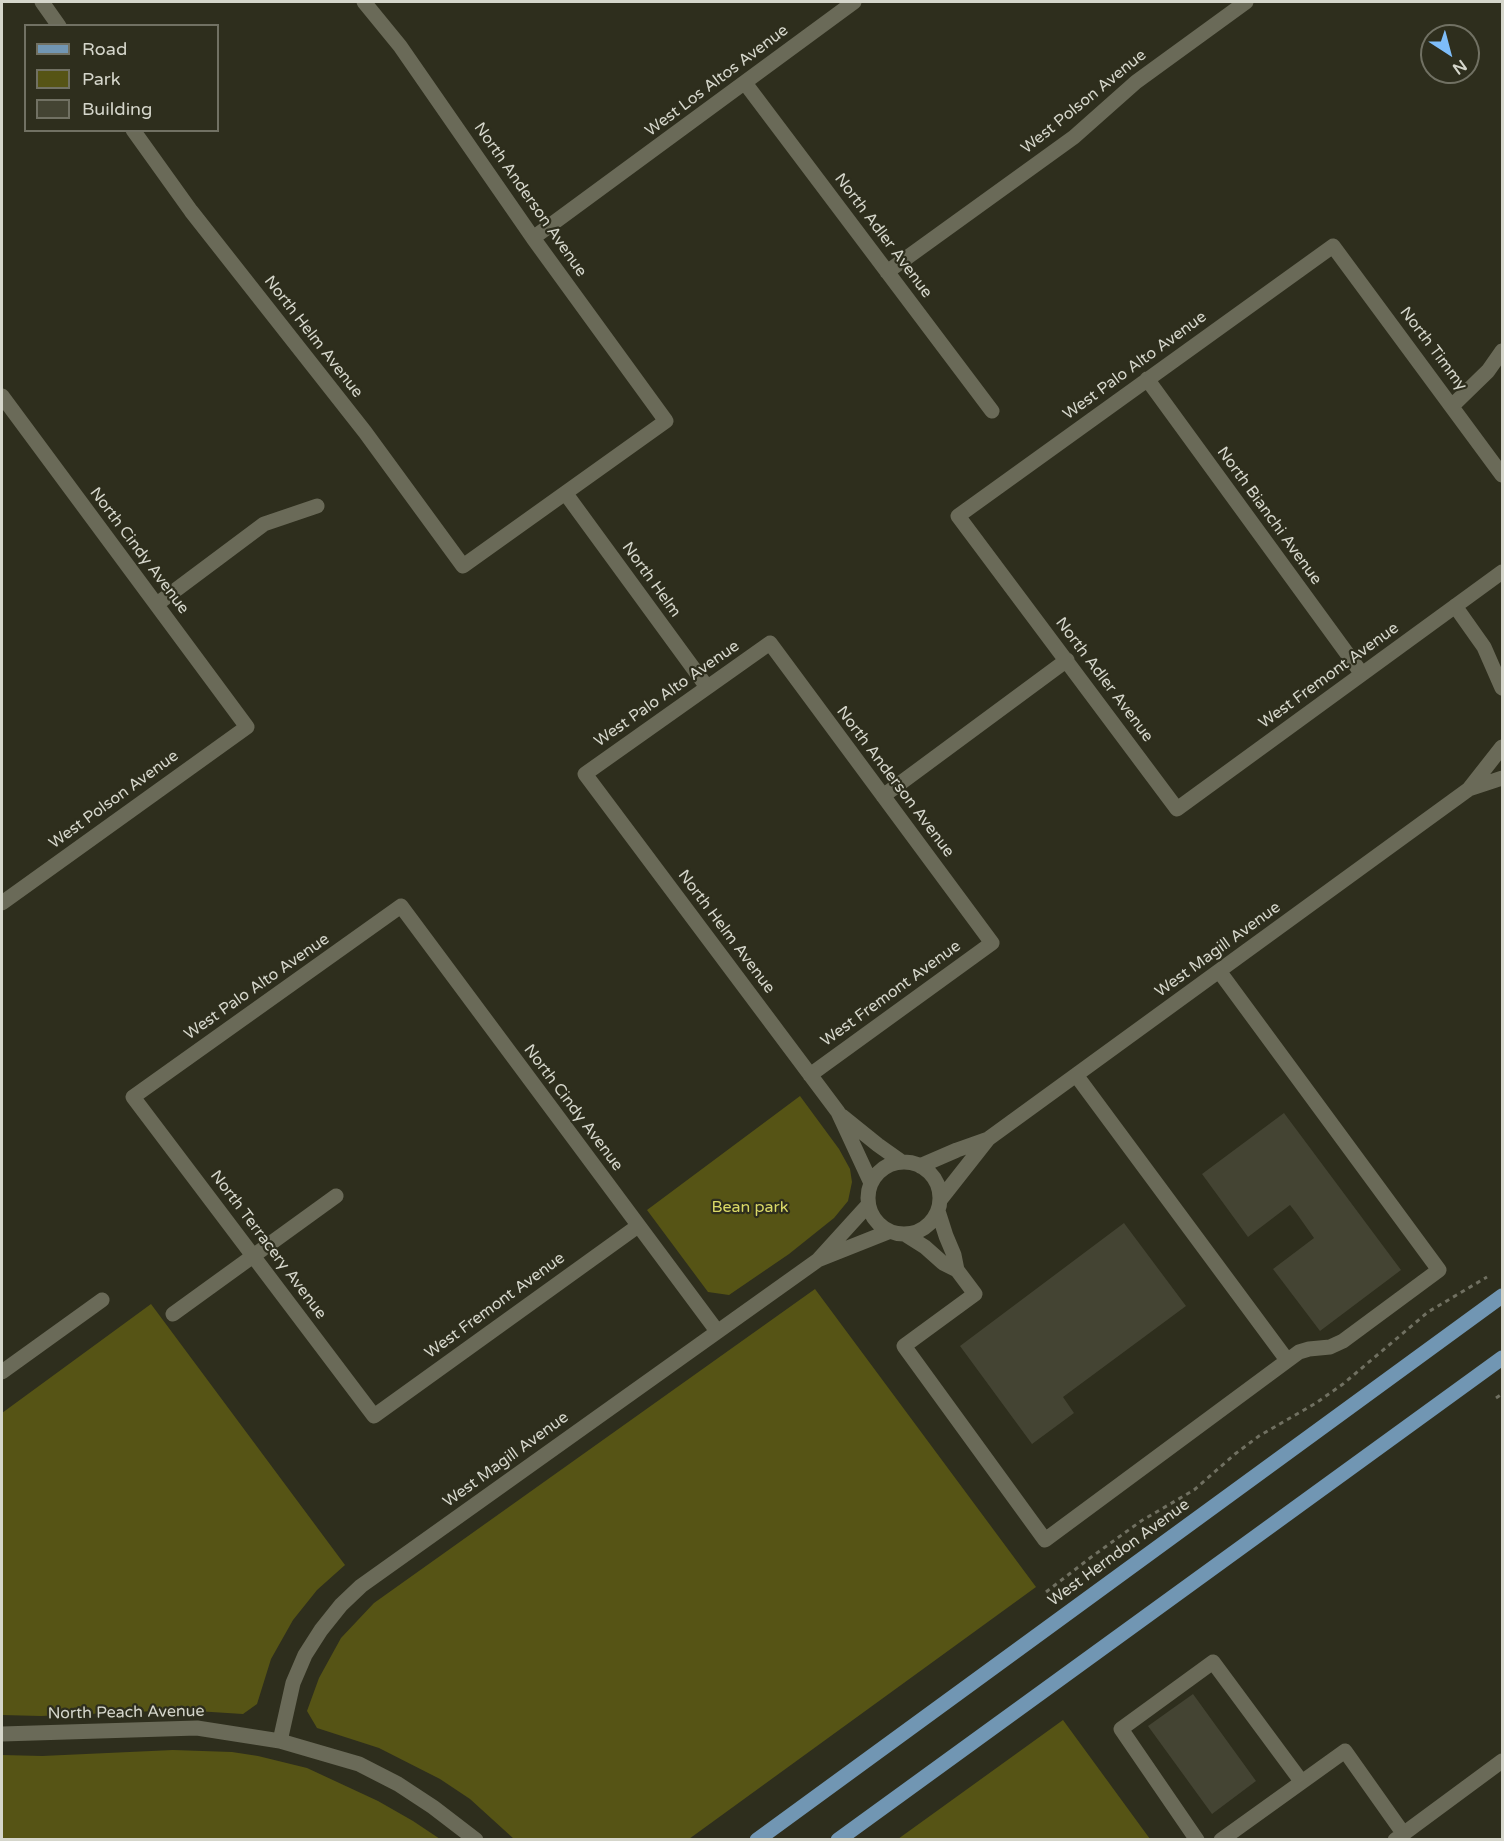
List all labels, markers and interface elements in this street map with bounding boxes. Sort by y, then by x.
street label: West Los Altos Avenue [642,21,792,141]
legend [24,24,219,132]
north arrow [1420,24,1480,84]
text: Road [82,38,127,60]
street label: West Polson Avenue [1018,46,1150,158]
text: N [1448,55,1470,79]
text: Park [82,68,120,90]
text: Building [82,98,152,120]
street label: North Anderson Avenue [469,119,591,281]
street label: North Adler Avenue [830,170,936,302]
street label: North Helm Avenue [259,272,367,402]
street label: North Timmy [1395,303,1471,395]
street label: West Palo Alto Avenue [1060,308,1210,424]
street label: North Bianchi Avenue [1212,443,1326,589]
street label: North Cindy Avenue [85,484,193,618]
street label: North Helm [617,539,685,621]
street label: North Adler Avenue [1051,614,1157,746]
street label: West Fremont Avenue [1255,619,1403,733]
street label: West Palo Alto Avenue [591,637,743,751]
street label: North Anderson Avenue [832,703,958,861]
street label: West Polson Avenue [46,747,182,853]
street label: North Helm Avenue [673,867,779,997]
street label: West Magill Avenue [1152,898,1284,1002]
street label: West Palo Alto Avenue [181,930,333,1044]
street label: West Fremont Avenue [817,937,965,1051]
street label: North Cindy Avenue [519,1041,627,1175]
street label: North Terracery Avenue [206,1167,330,1323]
park label: Bean park [712,1198,788,1218]
street label: West Fremont Avenue [421,1249,569,1363]
street label: West Magill Avenue [440,1408,572,1512]
street label: West Herndon Avenue [1045,1495,1193,1611]
street label: North Peach Avenue [47,1702,205,1724]

